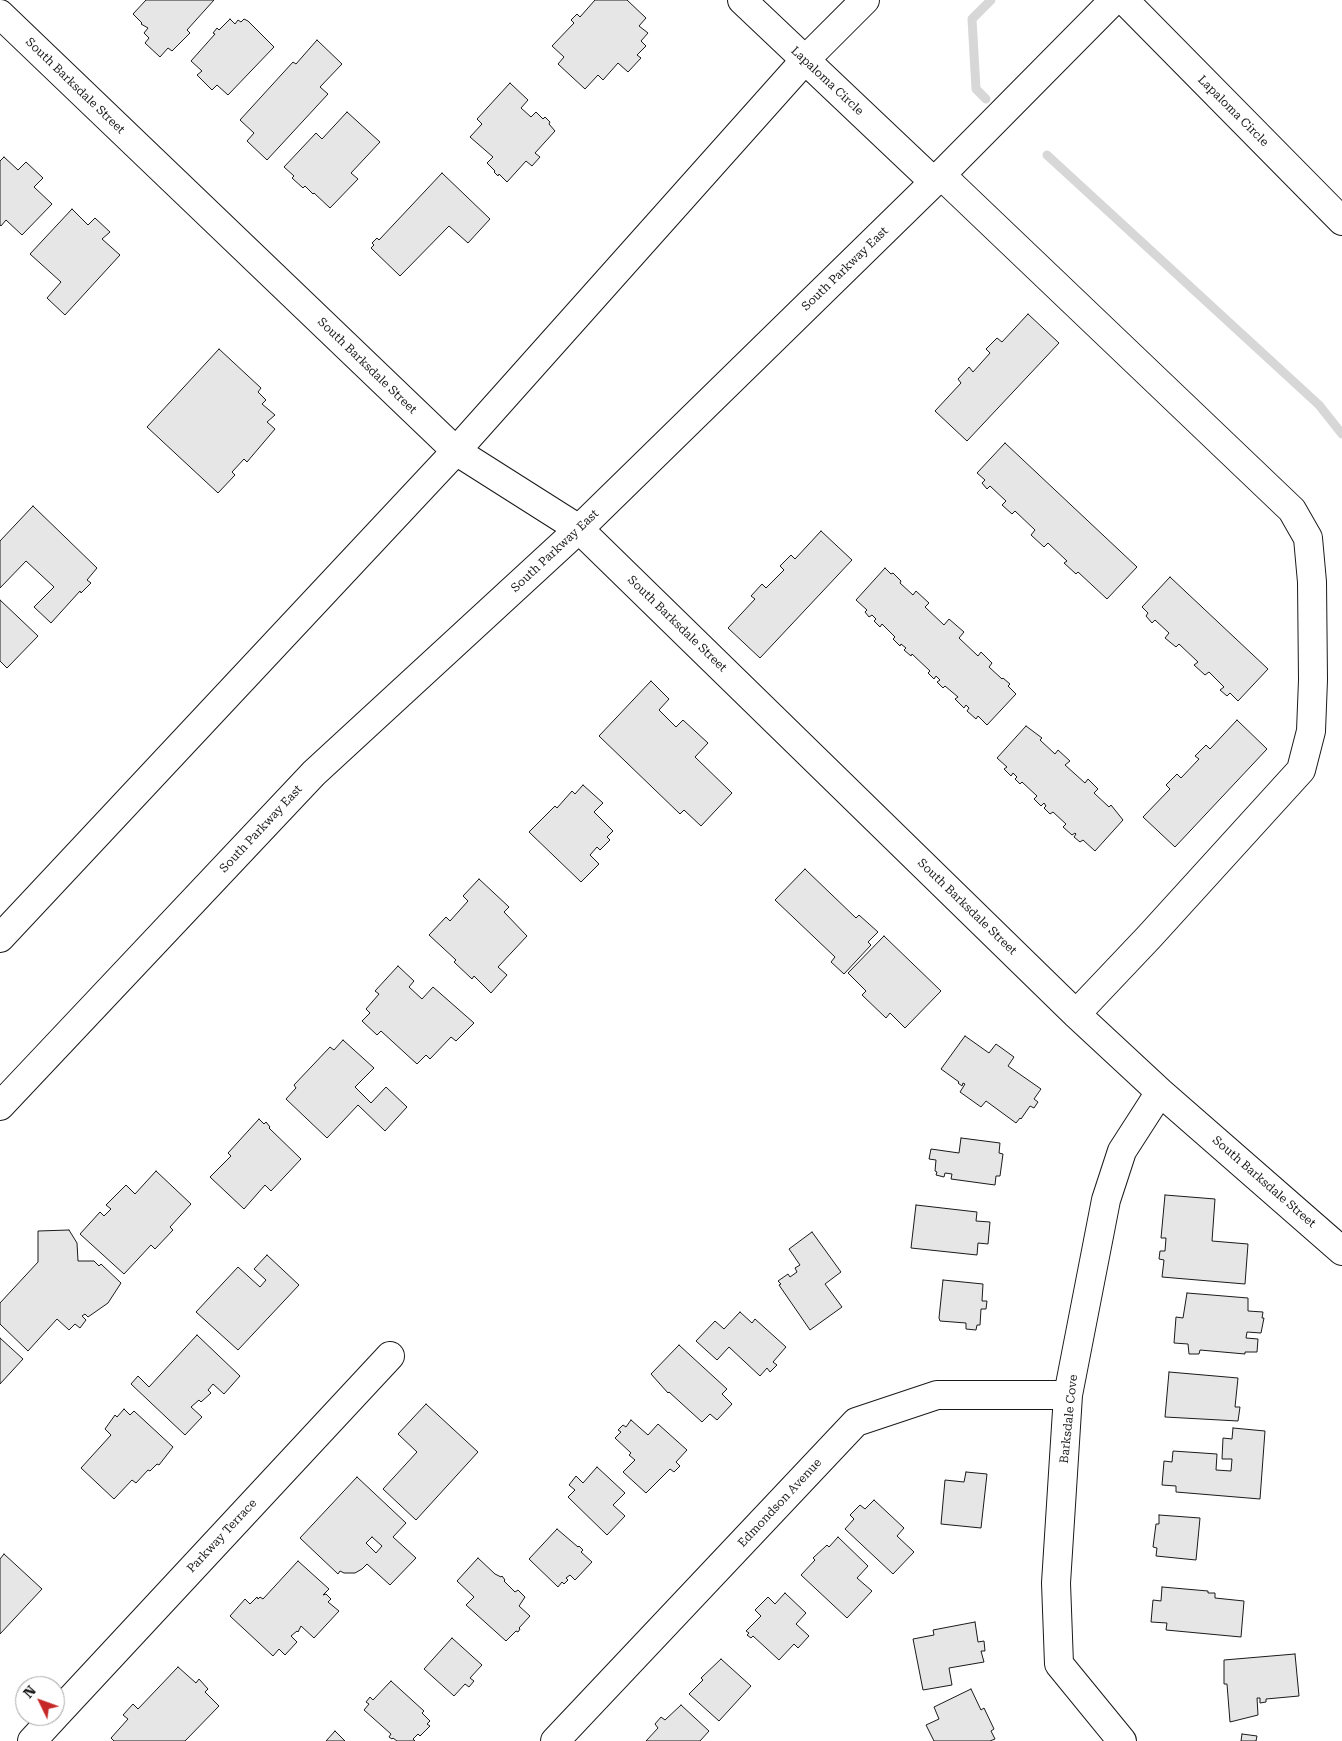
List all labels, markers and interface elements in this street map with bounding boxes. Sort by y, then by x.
street label: South Barksdale Street [22,35,128,137]
street label: Lapaloma Circle [788,44,866,118]
street label: Lapaloma Circle [1195,73,1271,149]
street label: South Parkway East [799,224,891,314]
street label: South Barksdale Street [314,315,420,417]
street label: South Parkway East [508,507,602,595]
street label: South Barksdale Street [624,573,730,675]
street label: South Parkway East [217,782,305,876]
street label: South Barksdale Street [914,856,1020,958]
street label: South Barksdale Street [1209,1133,1319,1231]
street label: Barksdale Cove [1057,1374,1081,1464]
street label: Edmondson Avenue [735,1456,825,1550]
street label: Parkway Terrace [184,1496,260,1576]
north arrow [15,1676,65,1726]
text: N [20,1682,39,1701]

